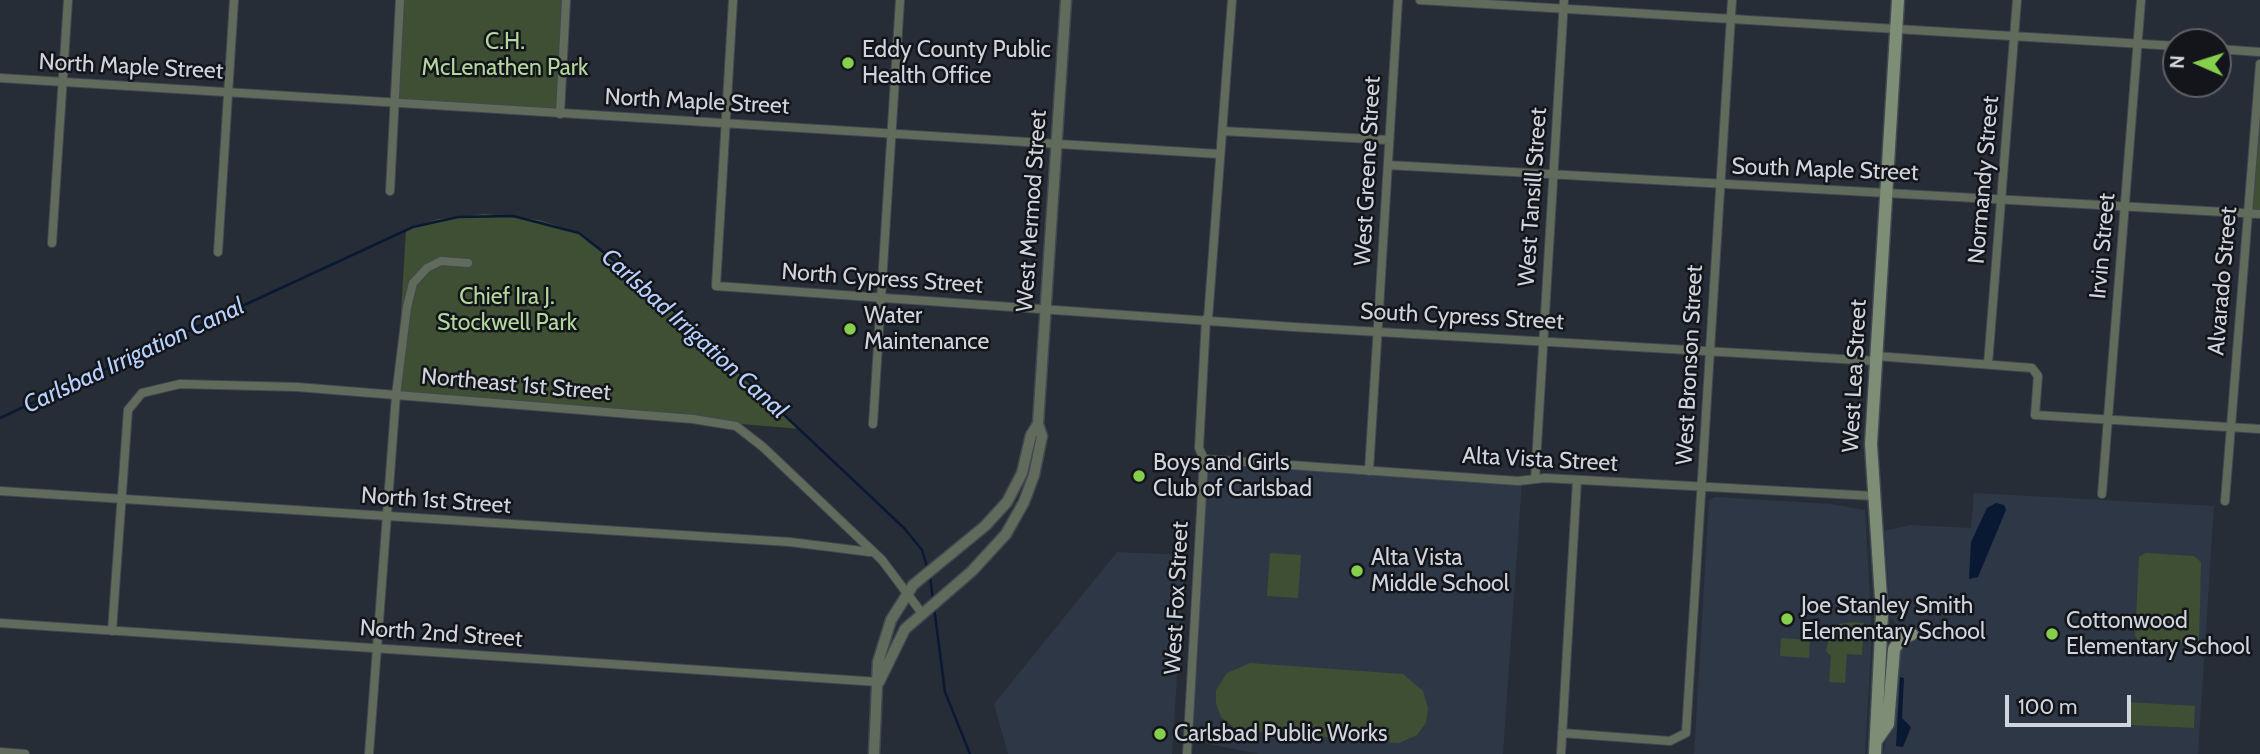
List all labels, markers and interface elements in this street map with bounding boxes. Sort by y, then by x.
park label: C.H. McLenathen Park [422,28,588,82]
north arrow [2162,28,2232,98]
place label: Eddy County Public Health Office [862,36,1051,90]
street label: North Maple Street [38,48,224,86]
marker: Eddy County Public Health Office [840,55,856,71]
text: N [2166,55,2189,69]
street label: West Greene Street [1349,75,1387,267]
street label: North Maple Street [604,83,790,121]
street label: Normandy Street [1963,95,2005,265]
street label: West Tansill Street [1513,107,1553,287]
street label: West Mermod Street [1011,109,1053,313]
street label: South Maple Street [1731,153,1919,187]
street label: Irvin Street [2085,192,2121,300]
street label: Alvarado Street [2203,205,2243,357]
water label: Carlsbad Irrigation Canal [595,243,793,425]
street label: North Cypress Street [780,258,984,300]
street label: West Bronson Street [1671,264,1709,466]
park label: Chief Ira J. Stockwell Park [437,283,577,337]
water label: Carlsbad Irrigation Canal [19,292,249,420]
street label: South Cypress Street [1359,298,1565,336]
street label: West Lea Street [1837,299,1873,453]
place label: Water Maintenance [864,302,989,356]
marker: Water Maintenance [842,321,858,337]
street label: Northeast 1st Street [420,363,612,407]
street label: Alta Vista Street [1461,442,1619,478]
place label: Boys and Girls Club of Carlsbad [1153,449,1312,503]
marker: Boys and Girls Club of Carlsbad [1131,468,1147,484]
street label: North 1st Street [360,482,512,520]
street label: West Fox Street [1159,521,1195,675]
place label: Alta Vista Middle School [1371,544,1509,598]
marker: Alta Vista Middle School [1349,563,1365,579]
place label: Joe Stanley Smith Elementary School [1801,592,1985,646]
place label: Cottonwood Elementary School [2066,607,2250,661]
marker: Joe Stanley Smith Elementary School [1779,611,1795,627]
street label: North 2nd Street [359,615,523,653]
marker: Cottonwood Elementary School [2044,626,2060,642]
scale bar [2008,680,2134,724]
text: 100 m [2018,694,2077,719]
place label: Carlsbad Public Works [1174,720,1388,748]
marker: Carlsbad Public Works [1152,726,1168,742]

